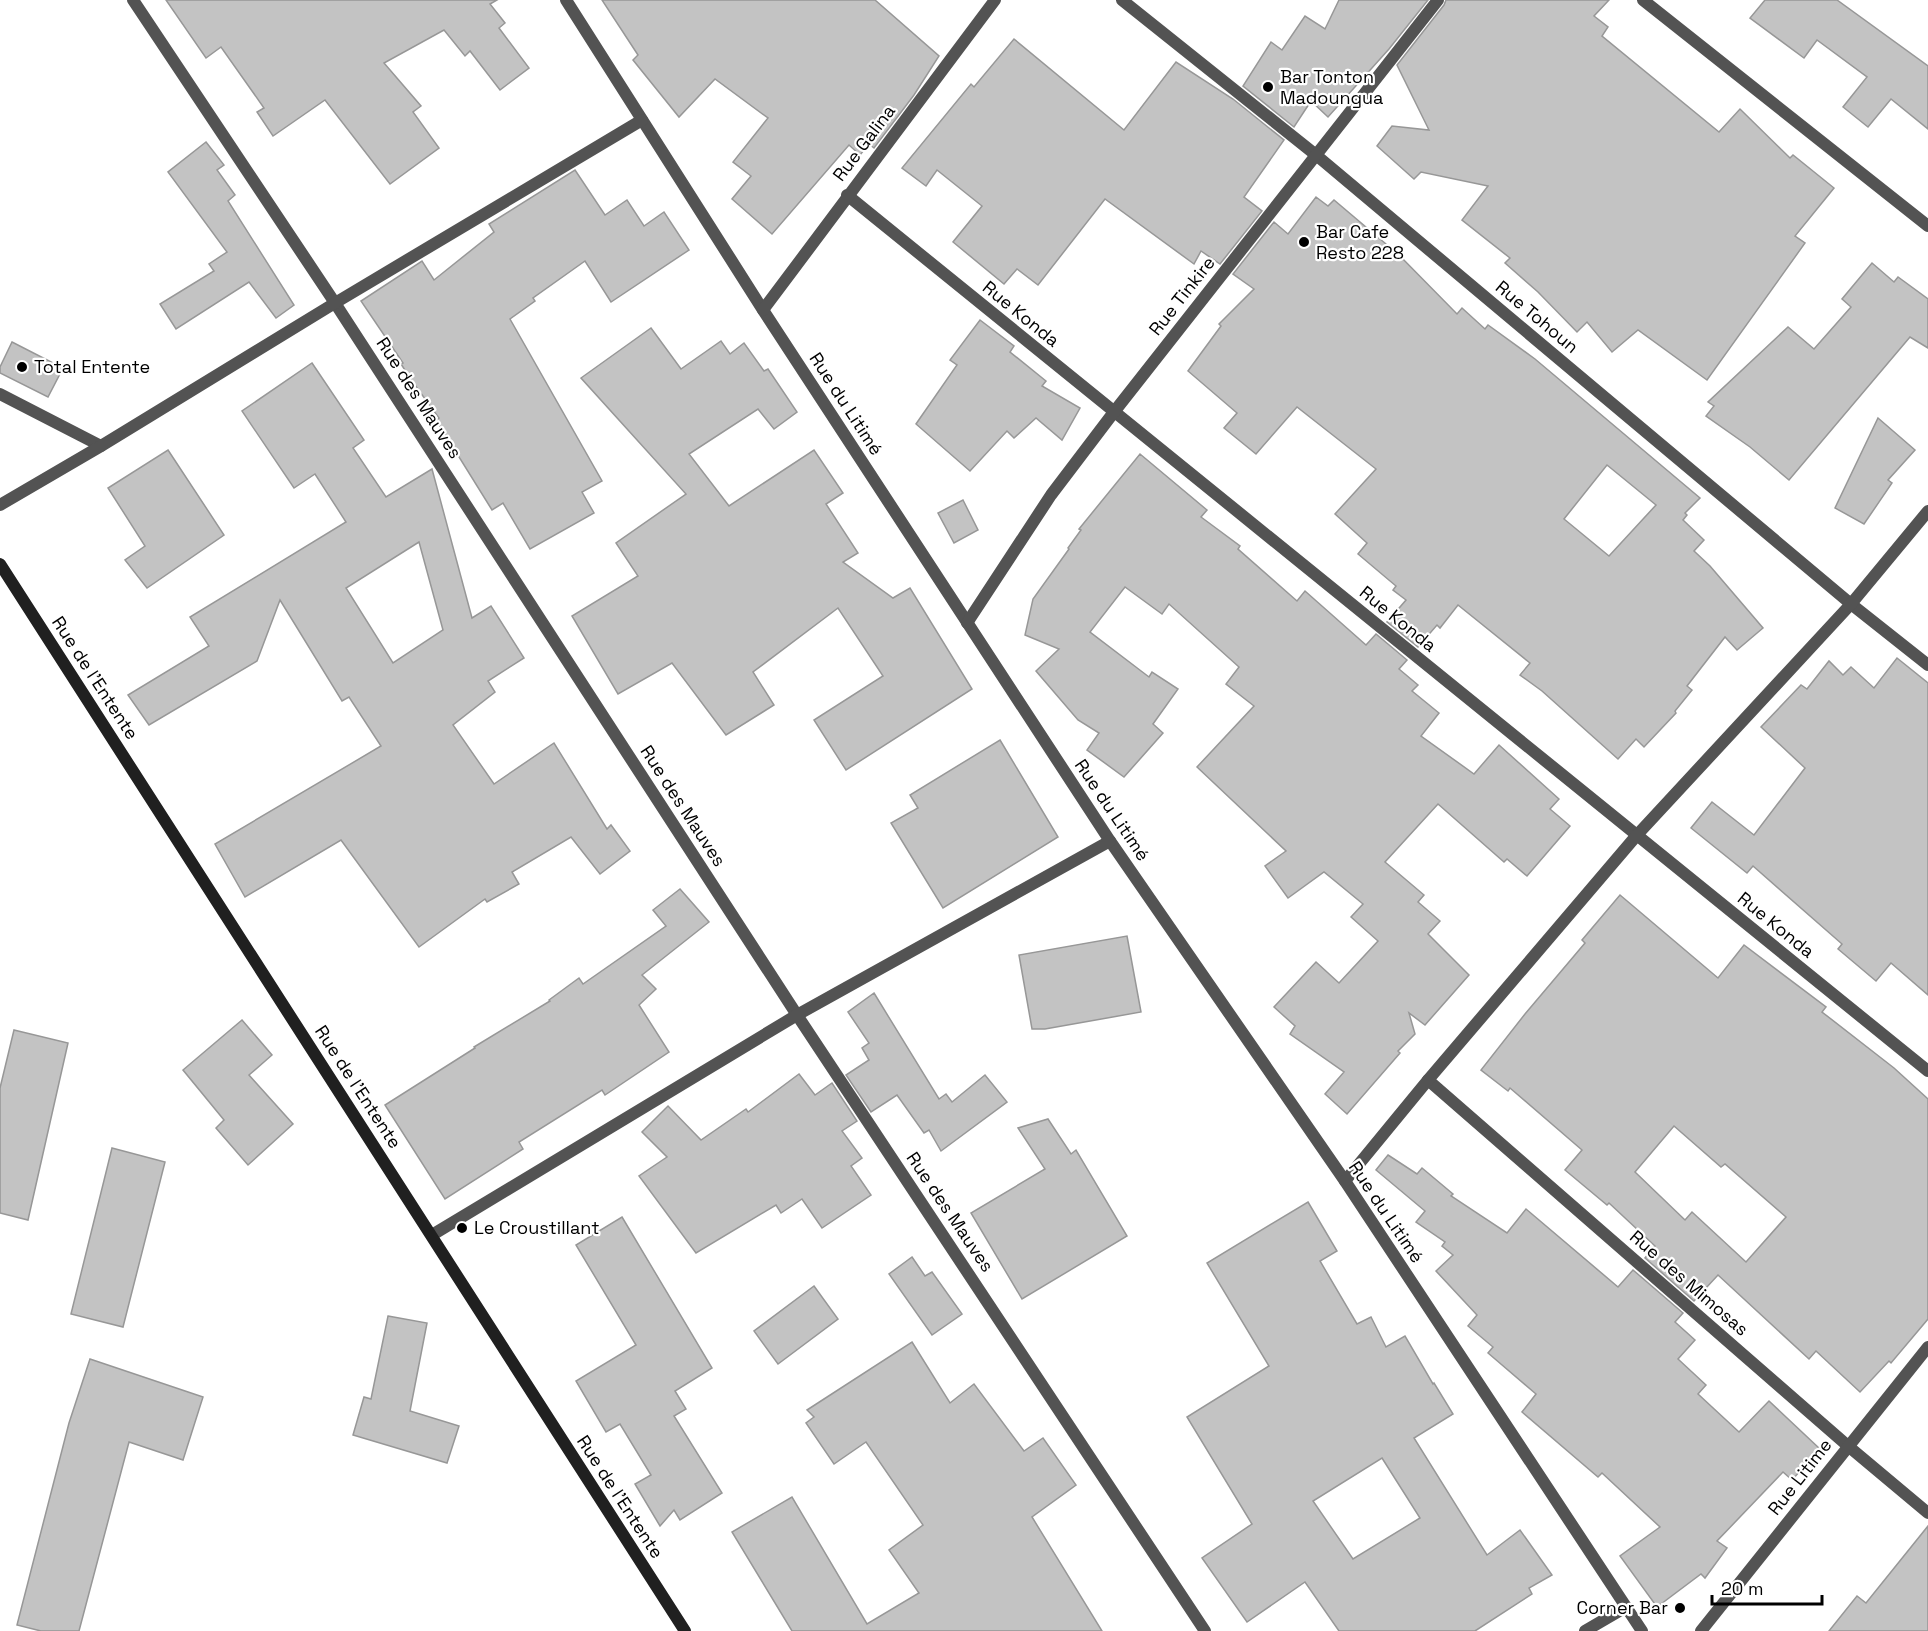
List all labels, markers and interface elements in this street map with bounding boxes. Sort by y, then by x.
place label: Bar Tonton Madoungua [1280,65,1383,109]
marker: Bar Tonton Madoungua [1261,80,1275,94]
street label: Rue Galina [827,100,900,186]
place label: Bar Cafe Resto 228 [1316,220,1404,264]
marker: Bar Cafe Resto 228 [1297,235,1311,249]
street label: Rue Tinkire [1144,251,1220,340]
street label: Rue Tohoun [1491,275,1584,358]
street label: Rue Konda [978,276,1064,352]
street label: Rue des Mauves [372,333,467,463]
street label: Rue du Litimé [805,348,888,459]
place label: Total Entente [34,355,150,378]
marker: Total Entente [15,360,29,374]
street label: Rue Konda [1355,581,1441,657]
street label: Rue de l'Entente [47,612,144,744]
street label: Rue des Mauves [636,741,731,871]
street label: Rue du Litimé [1070,754,1155,865]
street label: Rue Konda [1733,887,1819,963]
street label: Rue de l'Entente [310,1021,407,1153]
street label: Rue des Mauves [902,1147,999,1276]
street label: Rue du Litimé [1344,1156,1429,1267]
place label: Le Croustillant [474,1216,599,1239]
marker: Le Croustillant [455,1221,469,1235]
street label: Rue des Mimosas [1625,1225,1753,1340]
street label: Rue de l'Entente [572,1431,669,1563]
street label: Rue Litime [1763,1434,1837,1520]
scale bar [1712,1568,1822,1606]
text: 20 m [1721,1577,1764,1600]
place label: Corner Bar [1576,1596,1668,1619]
marker: Corner Bar [1673,1601,1687,1615]

